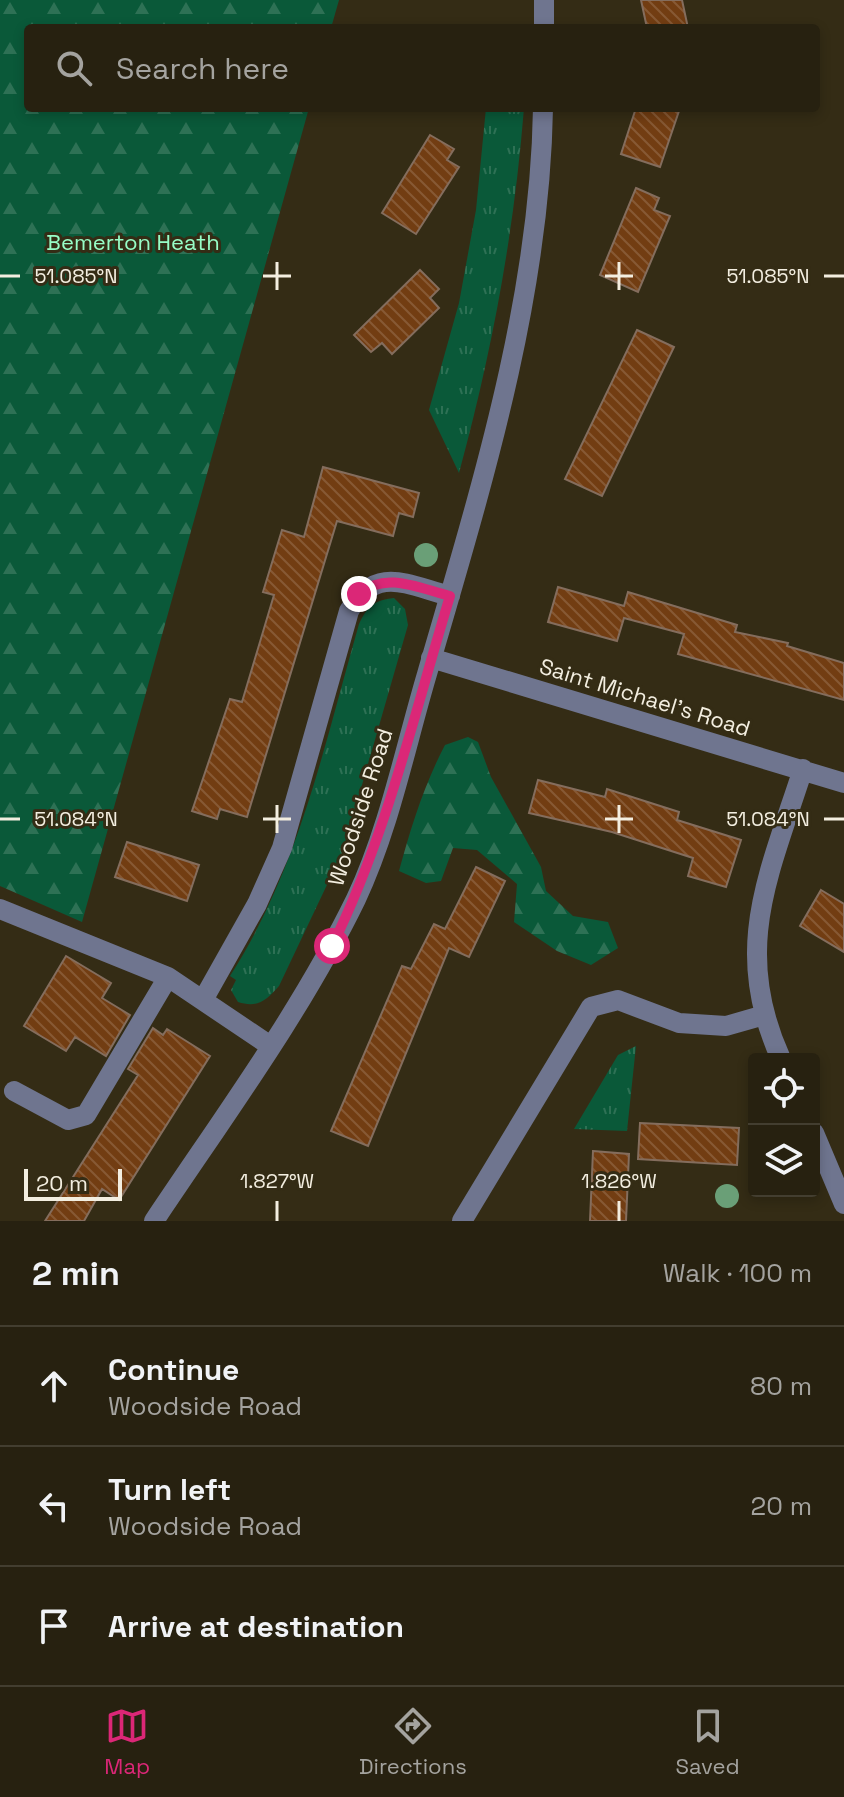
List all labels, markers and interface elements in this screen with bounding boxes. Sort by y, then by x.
search box [24,24,820,112]
icon: search [52,46,96,90]
text: Search here [116,49,289,88]
park label: Bemerton Heath [46,228,220,256]
text: 51.085°N [35,263,117,289]
text: 51.085°N [727,263,809,289]
route end [341,576,377,612]
street label: Saint Michael's Road [536,652,754,742]
street label: Woodside Road [321,725,399,889]
text: 51.084°N [34,806,118,832]
text: 51.084°N [726,806,810,832]
route start [314,928,350,964]
map controls [748,1053,820,1197]
button: locate [748,1053,820,1125]
button: layers [748,1125,820,1197]
scale bar [24,1165,122,1201]
text: 1.827°W [240,1168,314,1194]
text: 1.826°W [581,1168,657,1194]
text: 20 m [36,1169,88,1197]
text: 2 min [32,1252,120,1295]
text: Walk · 100 m [663,1256,812,1290]
text: Continue [108,1350,239,1389]
icon: ahead [32,1364,76,1408]
text: 80 m [750,1369,812,1403]
text: Woodside Road [108,1389,302,1423]
text: Turn left [108,1470,231,1509]
icon: left [32,1484,76,1528]
text: 20 m [751,1489,812,1523]
text: Woodside Road [108,1509,302,1543]
icon: arrive [32,1604,76,1648]
text: Arrive at destination [108,1607,404,1646]
tab: Map [104,1704,150,1780]
tab: Directions [359,1704,467,1780]
tab: Saved [675,1704,740,1780]

